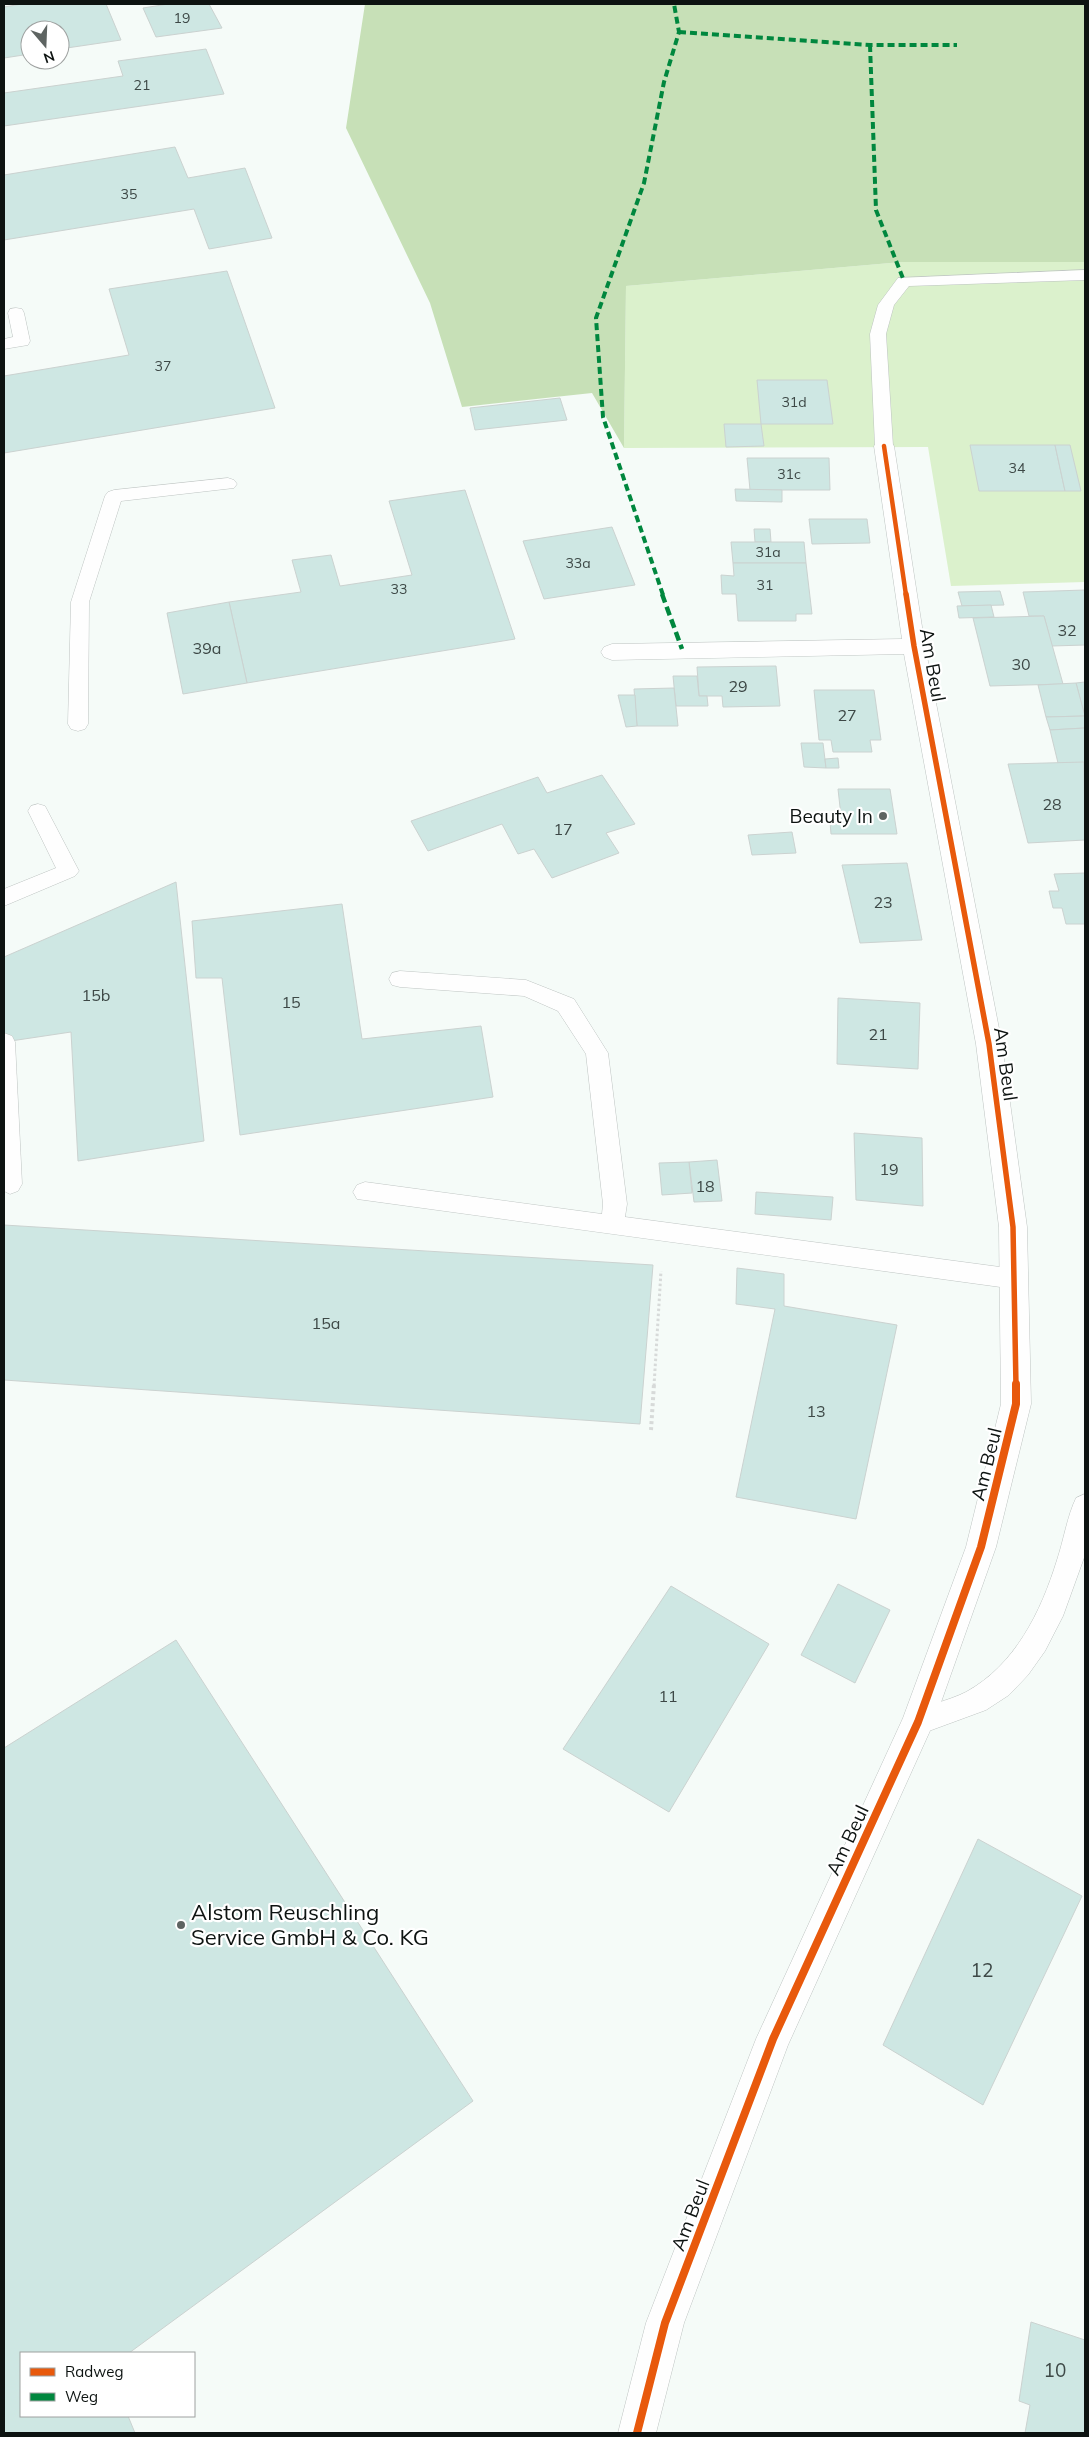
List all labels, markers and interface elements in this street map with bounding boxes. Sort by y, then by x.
house number: 19 [174,9,190,27]
north arrow [20,20,70,70]
text: N [41,47,57,68]
house number: 21 [134,76,150,94]
house number: 35 [121,185,137,203]
house number: 37 [155,357,171,375]
house number: 31d [781,393,807,411]
house number: 34 [1009,459,1026,477]
house number: 31c [777,465,801,483]
house number: 31a [755,543,781,561]
house number: 33a [565,554,591,572]
house number: 31 [757,576,773,594]
house number: 33 [391,580,407,598]
house number: 32 [1057,620,1077,640]
street label: Am Beul [915,626,951,704]
house number: 39a [193,638,221,658]
house number: 30 [1011,654,1031,674]
house number: 29 [728,676,748,696]
house number: 27 [837,705,857,725]
house number: 28 [1042,794,1062,814]
place label: Beauty In [790,804,873,828]
marker: Beauty In [877,810,889,822]
house number: 17 [553,819,573,839]
house number: 23 [873,892,893,912]
house number: 15b [82,985,110,1005]
house number: 15 [281,992,301,1012]
house number: 21 [868,1024,888,1044]
street label: Am Beul [989,1026,1023,1102]
house number: 19 [879,1159,899,1179]
house number: 18 [695,1176,715,1196]
house number: 15a [312,1313,340,1333]
house number: 13 [806,1401,826,1421]
street label: Am Beul [965,1425,1007,1503]
house number: 11 [658,1686,678,1706]
street label: Am Beul [820,1801,874,1879]
place label: Alstom Reuschling Service GmbH & Co. KG [191,1898,429,1951]
marker: Alstom Reuschling Service GmbH & Co. KG [175,1919,187,1931]
house number: 12 [971,1958,993,1982]
street label: Am Beul [665,2176,715,2254]
legend [20,2352,195,2417]
house number: 10 [1044,2358,1066,2382]
text: Radweg [65,2362,123,2381]
text: Weg [65,2387,98,2406]

